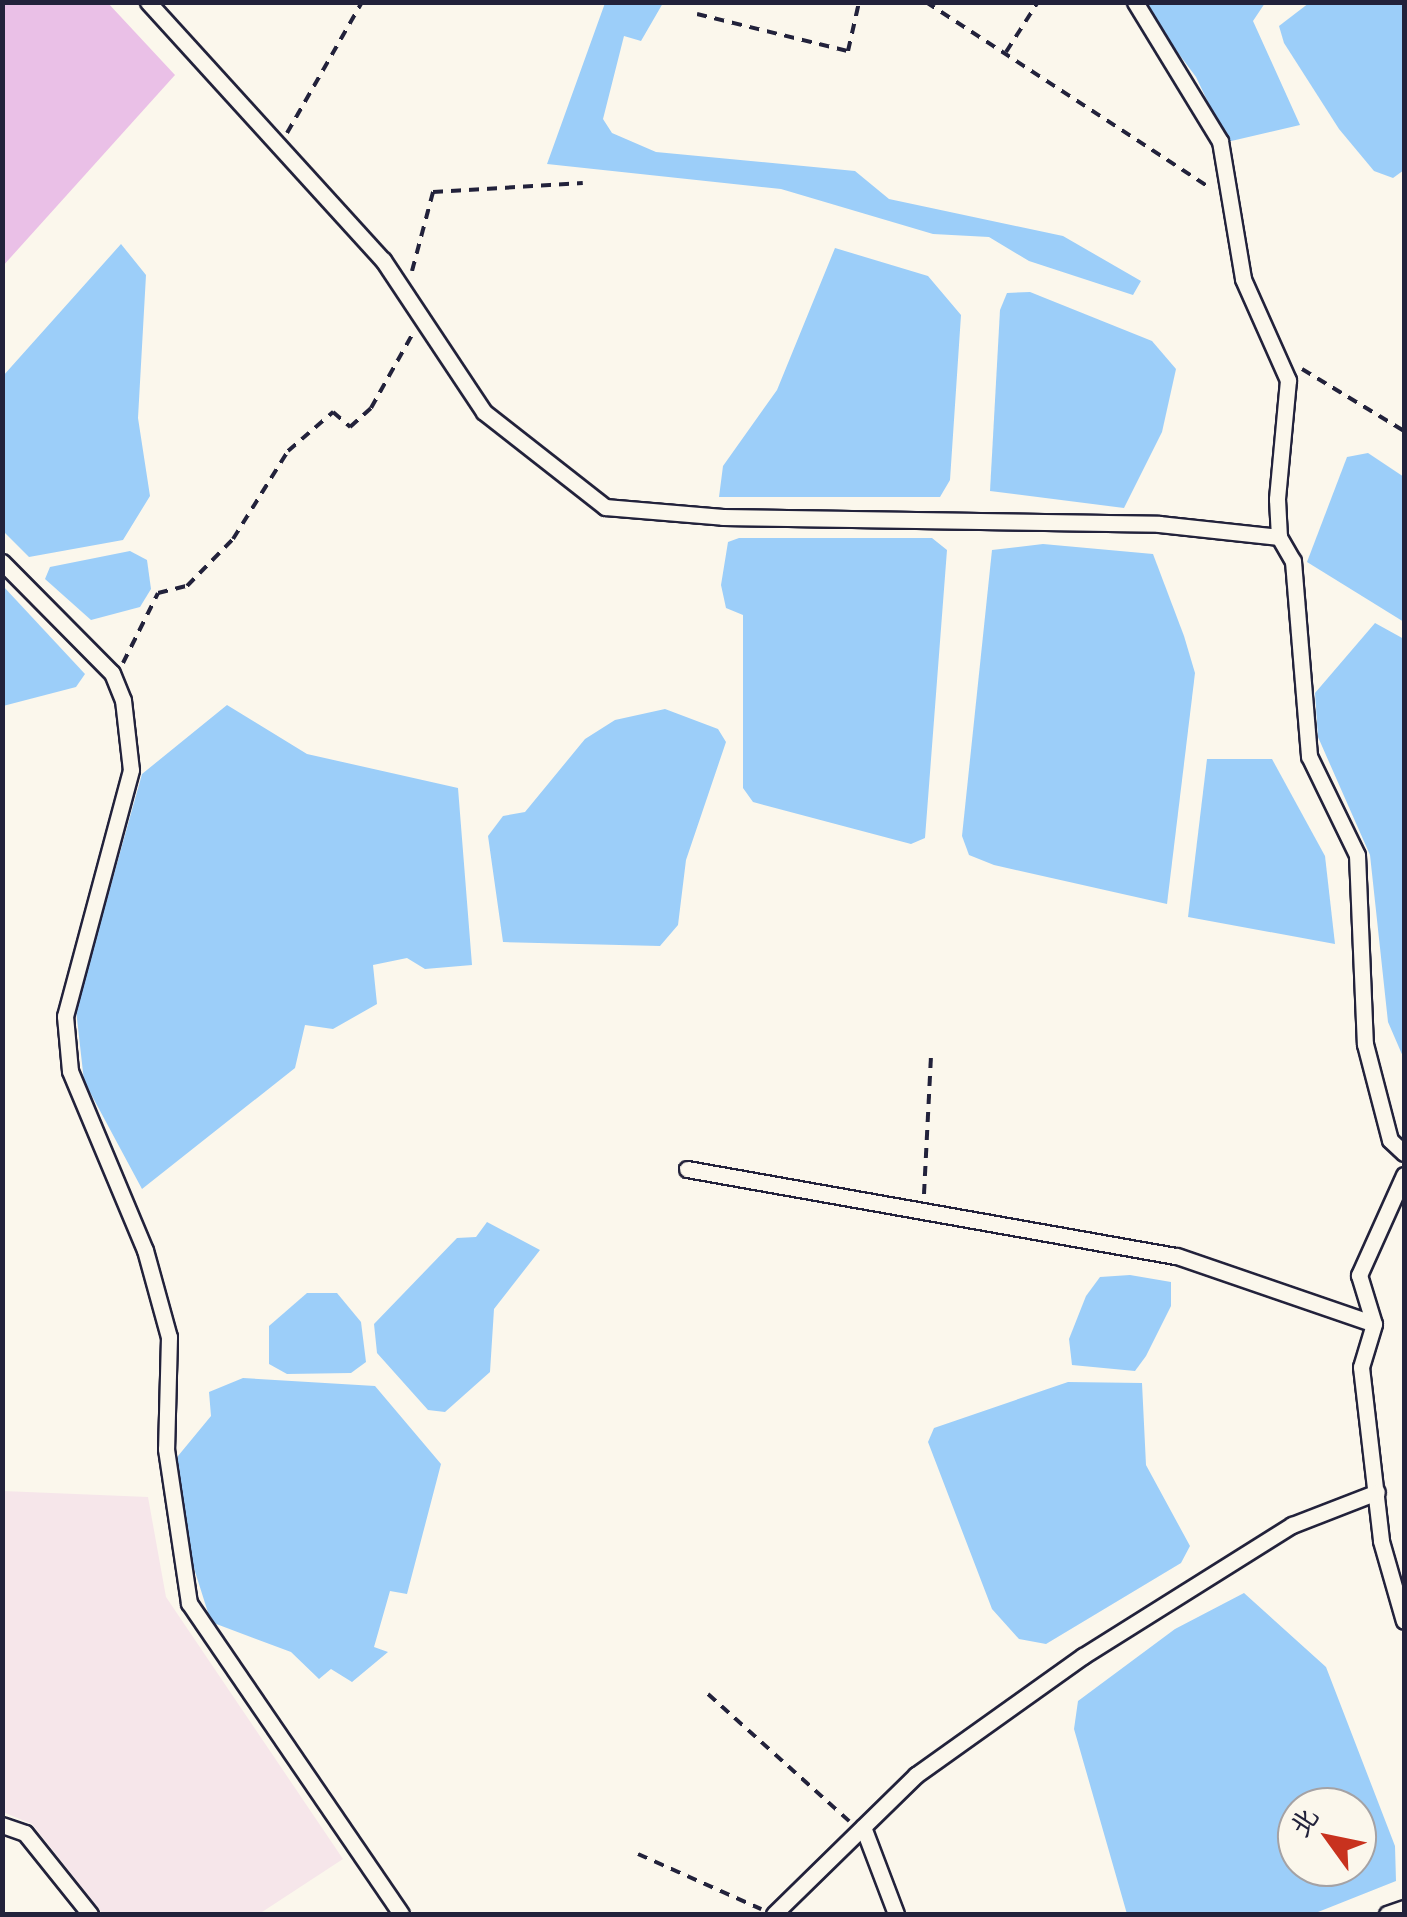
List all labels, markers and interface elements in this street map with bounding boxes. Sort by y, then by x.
north arrow [1277,1787,1377,1887]
text: 北 [1280,1800,1327,1844]

